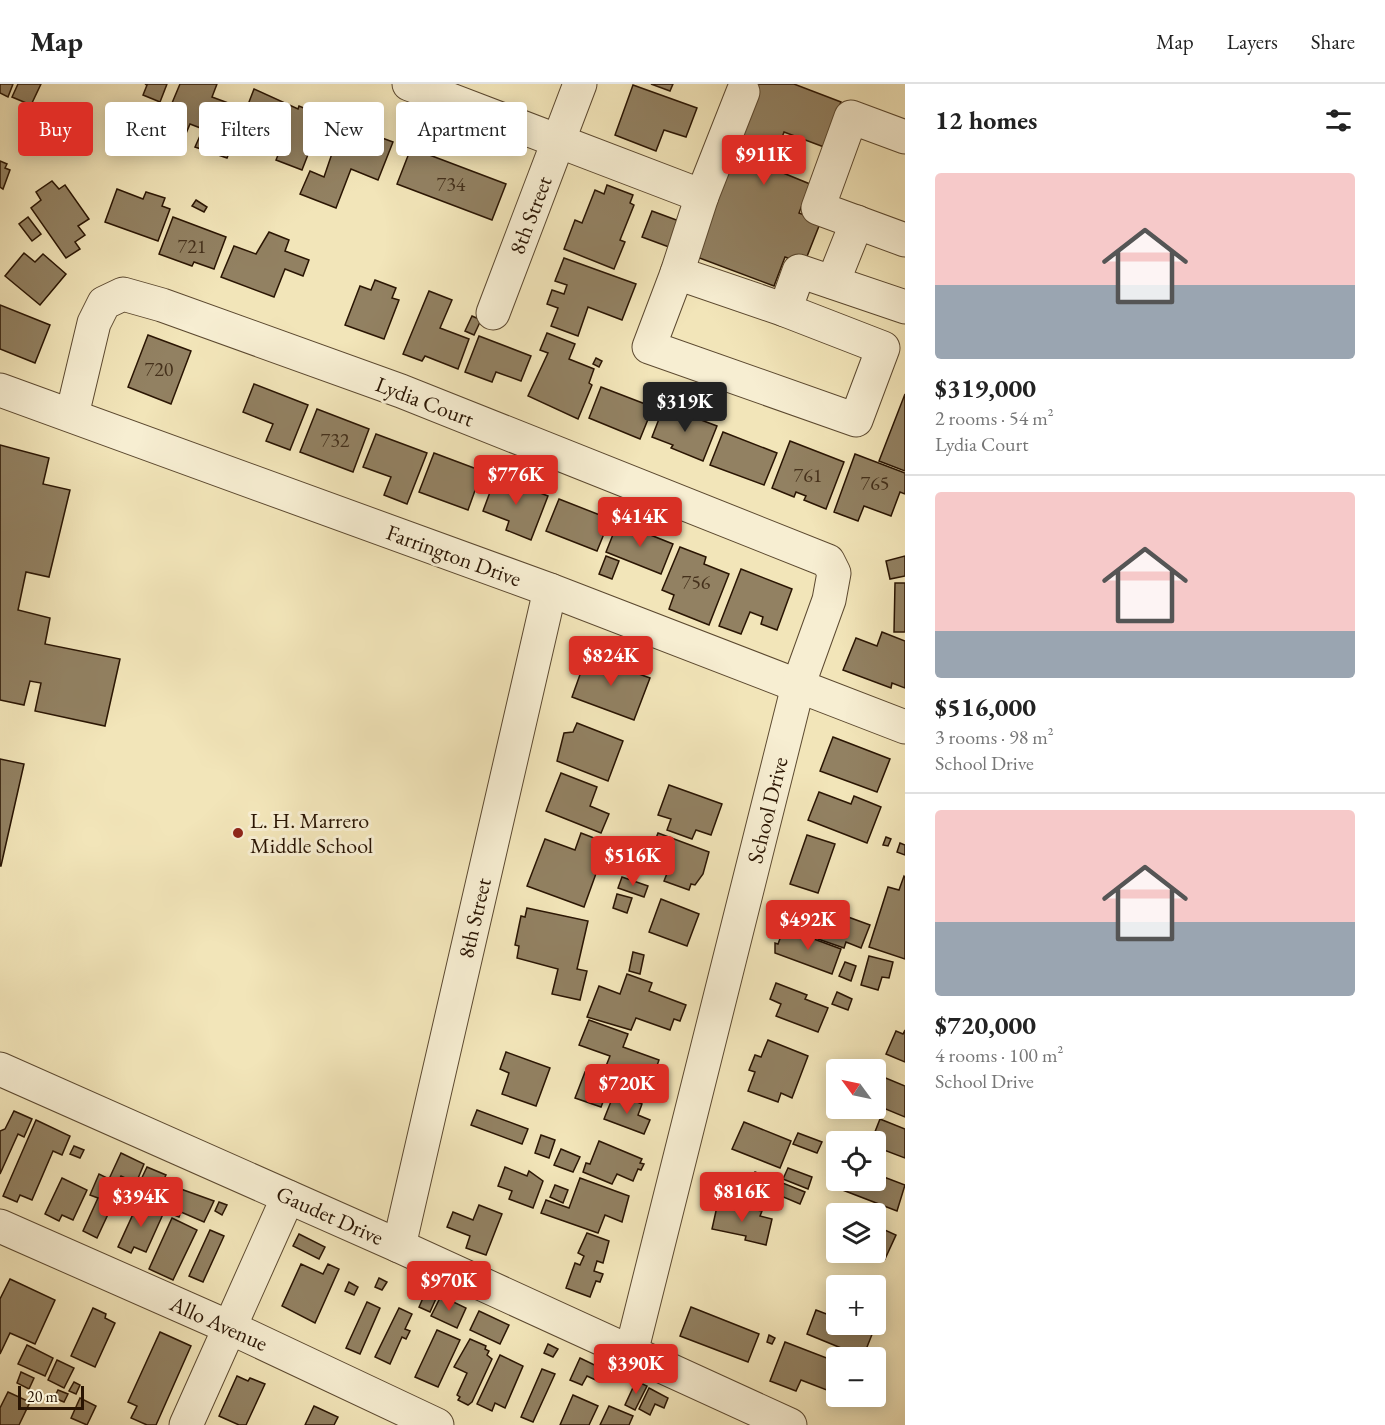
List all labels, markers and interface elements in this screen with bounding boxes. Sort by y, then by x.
text: Map [30,23,83,59]
text: Map [1156,28,1194,55]
text: Layers [1227,28,1278,55]
text: Share [1311,28,1355,55]
chip: Buy [18,102,93,156]
chip: Rent [105,102,187,156]
chip: Filters [199,102,291,156]
chip: New [303,102,384,156]
chip: Apartment [396,102,527,156]
text: 12 homes [935,103,1037,137]
icon: filters [1322,104,1355,137]
pin: $911K [722,135,806,186]
text: $911K [736,141,792,167]
house number: 734 [437,171,466,197]
street label: 8th Street [502,172,559,258]
icon: home [1091,212,1199,320]
house number: 721 [178,233,206,259]
house number: 720 [145,356,174,382]
street label: Lydia Court [372,369,478,433]
text: $319,000 [935,371,1036,405]
pin: $319K [643,382,727,433]
text: $319K [657,388,713,414]
text: 2 rooms · 54 m² [935,405,1054,431]
house number: 732 [321,427,350,453]
text: Lydia Court [935,431,1029,457]
pin: $776K [474,455,558,506]
text: $776K [488,461,544,487]
house number: 761 [794,462,822,488]
house number: 765 [861,470,889,496]
pin: $414K [598,497,682,548]
text: $414K [612,503,668,529]
street label: Farrington Drive [382,518,526,593]
icon: home [1091,531,1199,639]
house number: 756 [682,569,711,595]
pin: $824K [569,636,653,687]
text: $824K [583,642,639,668]
text: $516,000 [935,690,1036,724]
text: 3 rooms · 98 m² [935,724,1054,750]
text: School Drive [935,750,1034,776]
street label: School Drive [740,754,795,866]
place label: L. H. Marrero Middle School [250,806,373,860]
marker: L. H. Marrero Middle School [231,826,245,840]
pin: $516K [591,836,675,887]
text: $516K [605,842,661,868]
icon: home [1091,849,1199,957]
street label: 8th Street [451,875,498,961]
pin: $492K [766,900,850,951]
text: $492K [780,906,836,932]
text: $720,000 [935,1008,1036,1042]
text: 4 rooms · 100 m² [935,1042,1063,1068]
north arrow [826,1059,886,1119]
map controls [826,1059,886,1407]
pin: $720K [585,1064,669,1115]
text: School Drive [935,1068,1034,1094]
text: $720K [599,1070,655,1096]
button: locate [826,1131,886,1191]
pin: $816K [700,1172,784,1223]
pin: $394K [99,1177,183,1228]
text: $816K [714,1178,770,1204]
street label: Gaudet Drive [272,1179,388,1252]
text: $394K [113,1183,169,1209]
button: layers [826,1203,886,1263]
pin: $970K [407,1261,491,1312]
text: $970K [421,1267,477,1293]
button: + [826,1275,886,1335]
street label: Allo Avenue [164,1289,273,1358]
pin: $390K [594,1344,678,1395]
button: − [826,1347,886,1407]
text: $390K [608,1350,664,1376]
scale bar [18,1383,84,1410]
text: 20 m [27,1386,58,1407]

